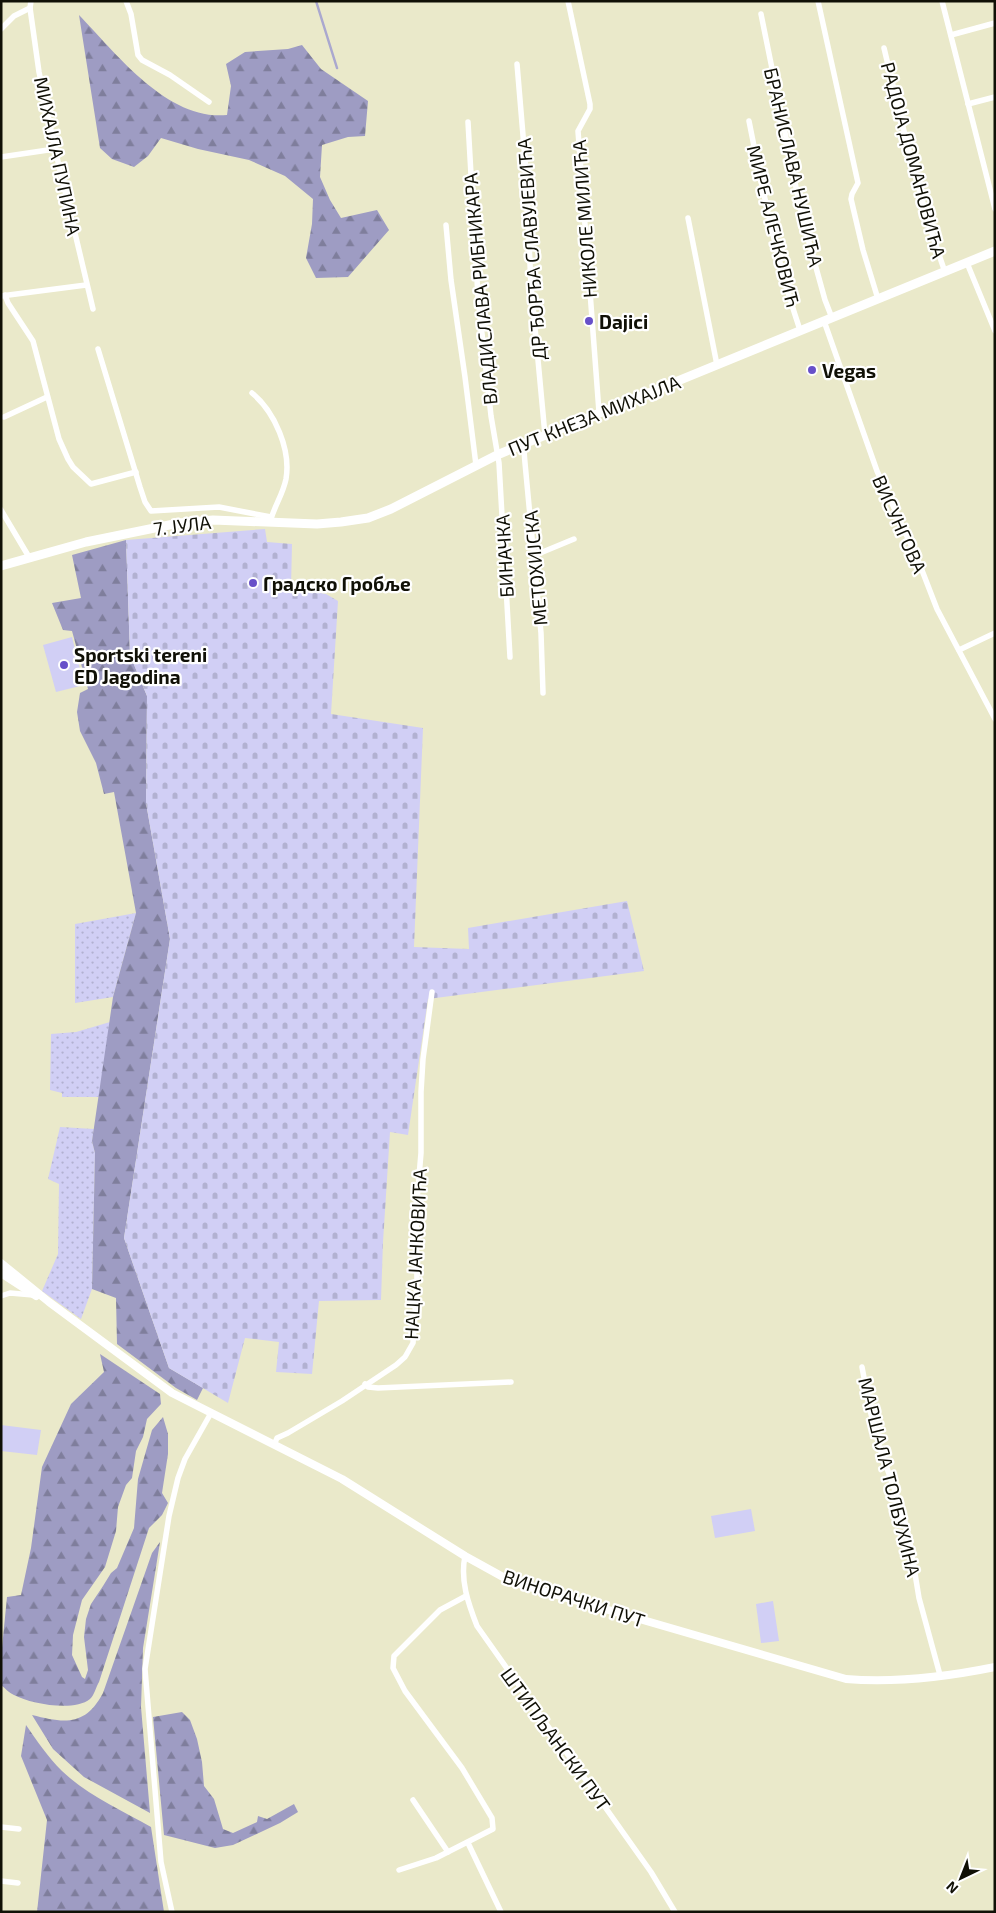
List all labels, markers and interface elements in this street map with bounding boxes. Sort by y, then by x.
street label: РАДОЈА ДОМАНОВИЋА [877,59,951,261]
street label: БРАНИСЛАВА НУШИЋА [760,65,828,269]
street label: МИХАЈЛА ПУПИНА [30,74,86,238]
street label: ДР ЂОРЂА СЛАВУЈЕВИЋА [512,137,550,361]
street label: НИКОЛЕ МИЛИЋА [567,139,601,299]
street label: МИРЕ АЛЕЧКОВИЋ [743,143,805,309]
street label: ВЛАДИСЛАВА РИБНИКАРА [458,172,502,406]
place label: Dajici [599,310,648,333]
marker: Dajici [583,315,595,327]
place label: Vegas [822,359,876,382]
marker: Vegas [806,364,818,376]
street label: ПУТ КНЕЗА МИХАЈЛА [504,370,684,460]
street label: ВИСУНГОВА [868,471,932,577]
street label: МЕТОХИЈСКА [518,509,551,627]
street label: 7. ЈУЛА [152,510,212,540]
street label: БИНАЧКА [490,514,518,598]
place label: Градско Гробље [263,572,411,595]
marker: Градско Гробље [247,577,259,589]
place label: Sportski tereni ED Jagodina [74,643,207,688]
marker: Sportski tereni ED Jagodina [58,659,70,671]
street label: НАЦКА ЈАНКОВИЋА [399,1168,431,1340]
street label: МАРШАЛА ТОЛБУХИНА [854,1375,926,1579]
street label: ВИНОРАЧКИ ПУТ [500,1564,648,1632]
street label: ШТИПЉАНСКИ ПУТ [496,1663,616,1815]
north arrow [936,1853,986,1903]
text: N [942,1878,961,1898]

